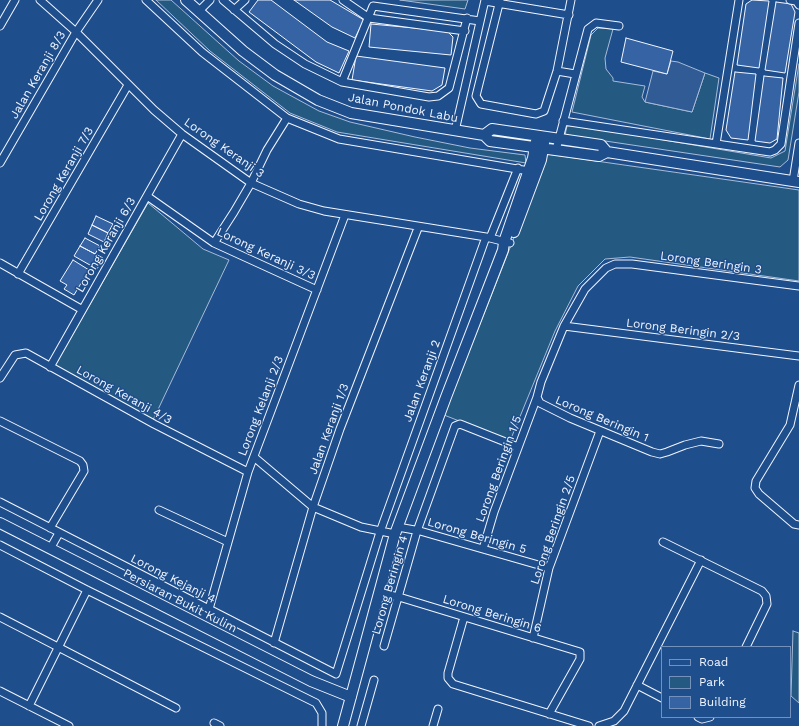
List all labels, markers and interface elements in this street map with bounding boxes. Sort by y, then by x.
street label: Jalan Keranji 8/3 [7,29,69,121]
street label: Jalan Pondok Labu [347,90,459,126]
street label: Lorong Keranji 3 [181,115,267,181]
street label: Lorong Keranji 7/3 [31,124,97,224]
street label: Lorong Keranji 6/3 [73,195,139,295]
street label: Lorong Keranji 3/3 [214,225,318,283]
street label: Lorong Beringin 3 [659,249,763,277]
street label: Lorong Beringin 2/3 [625,316,741,344]
street label: Jalan Keranji 2 [401,338,443,424]
street label: Lorong Kelanji 2/3 [235,354,287,458]
street label: Lorong Keranji 4/3 [74,363,174,427]
street label: Jalan Keranji 1/3 [306,381,352,477]
street label: Lorong Beringin 1 [553,393,651,445]
street label: Lorong Beringin 1/5 [473,414,525,524]
street label: Lorong Beringin 2/5 [528,473,578,587]
street label: Lorong Beringin 5 [426,515,528,557]
street label: Lorong Beringin 4 [369,534,411,636]
street label: Lorong Kejanji 4 [128,551,218,607]
street label: Persiaran Bukit Kulim [121,566,239,636]
street label: Lorong Beringin 6 [441,592,543,636]
legend [661,646,791,718]
text: Road [699,655,728,669]
text: Park [699,675,725,689]
text: Building [699,695,746,709]

